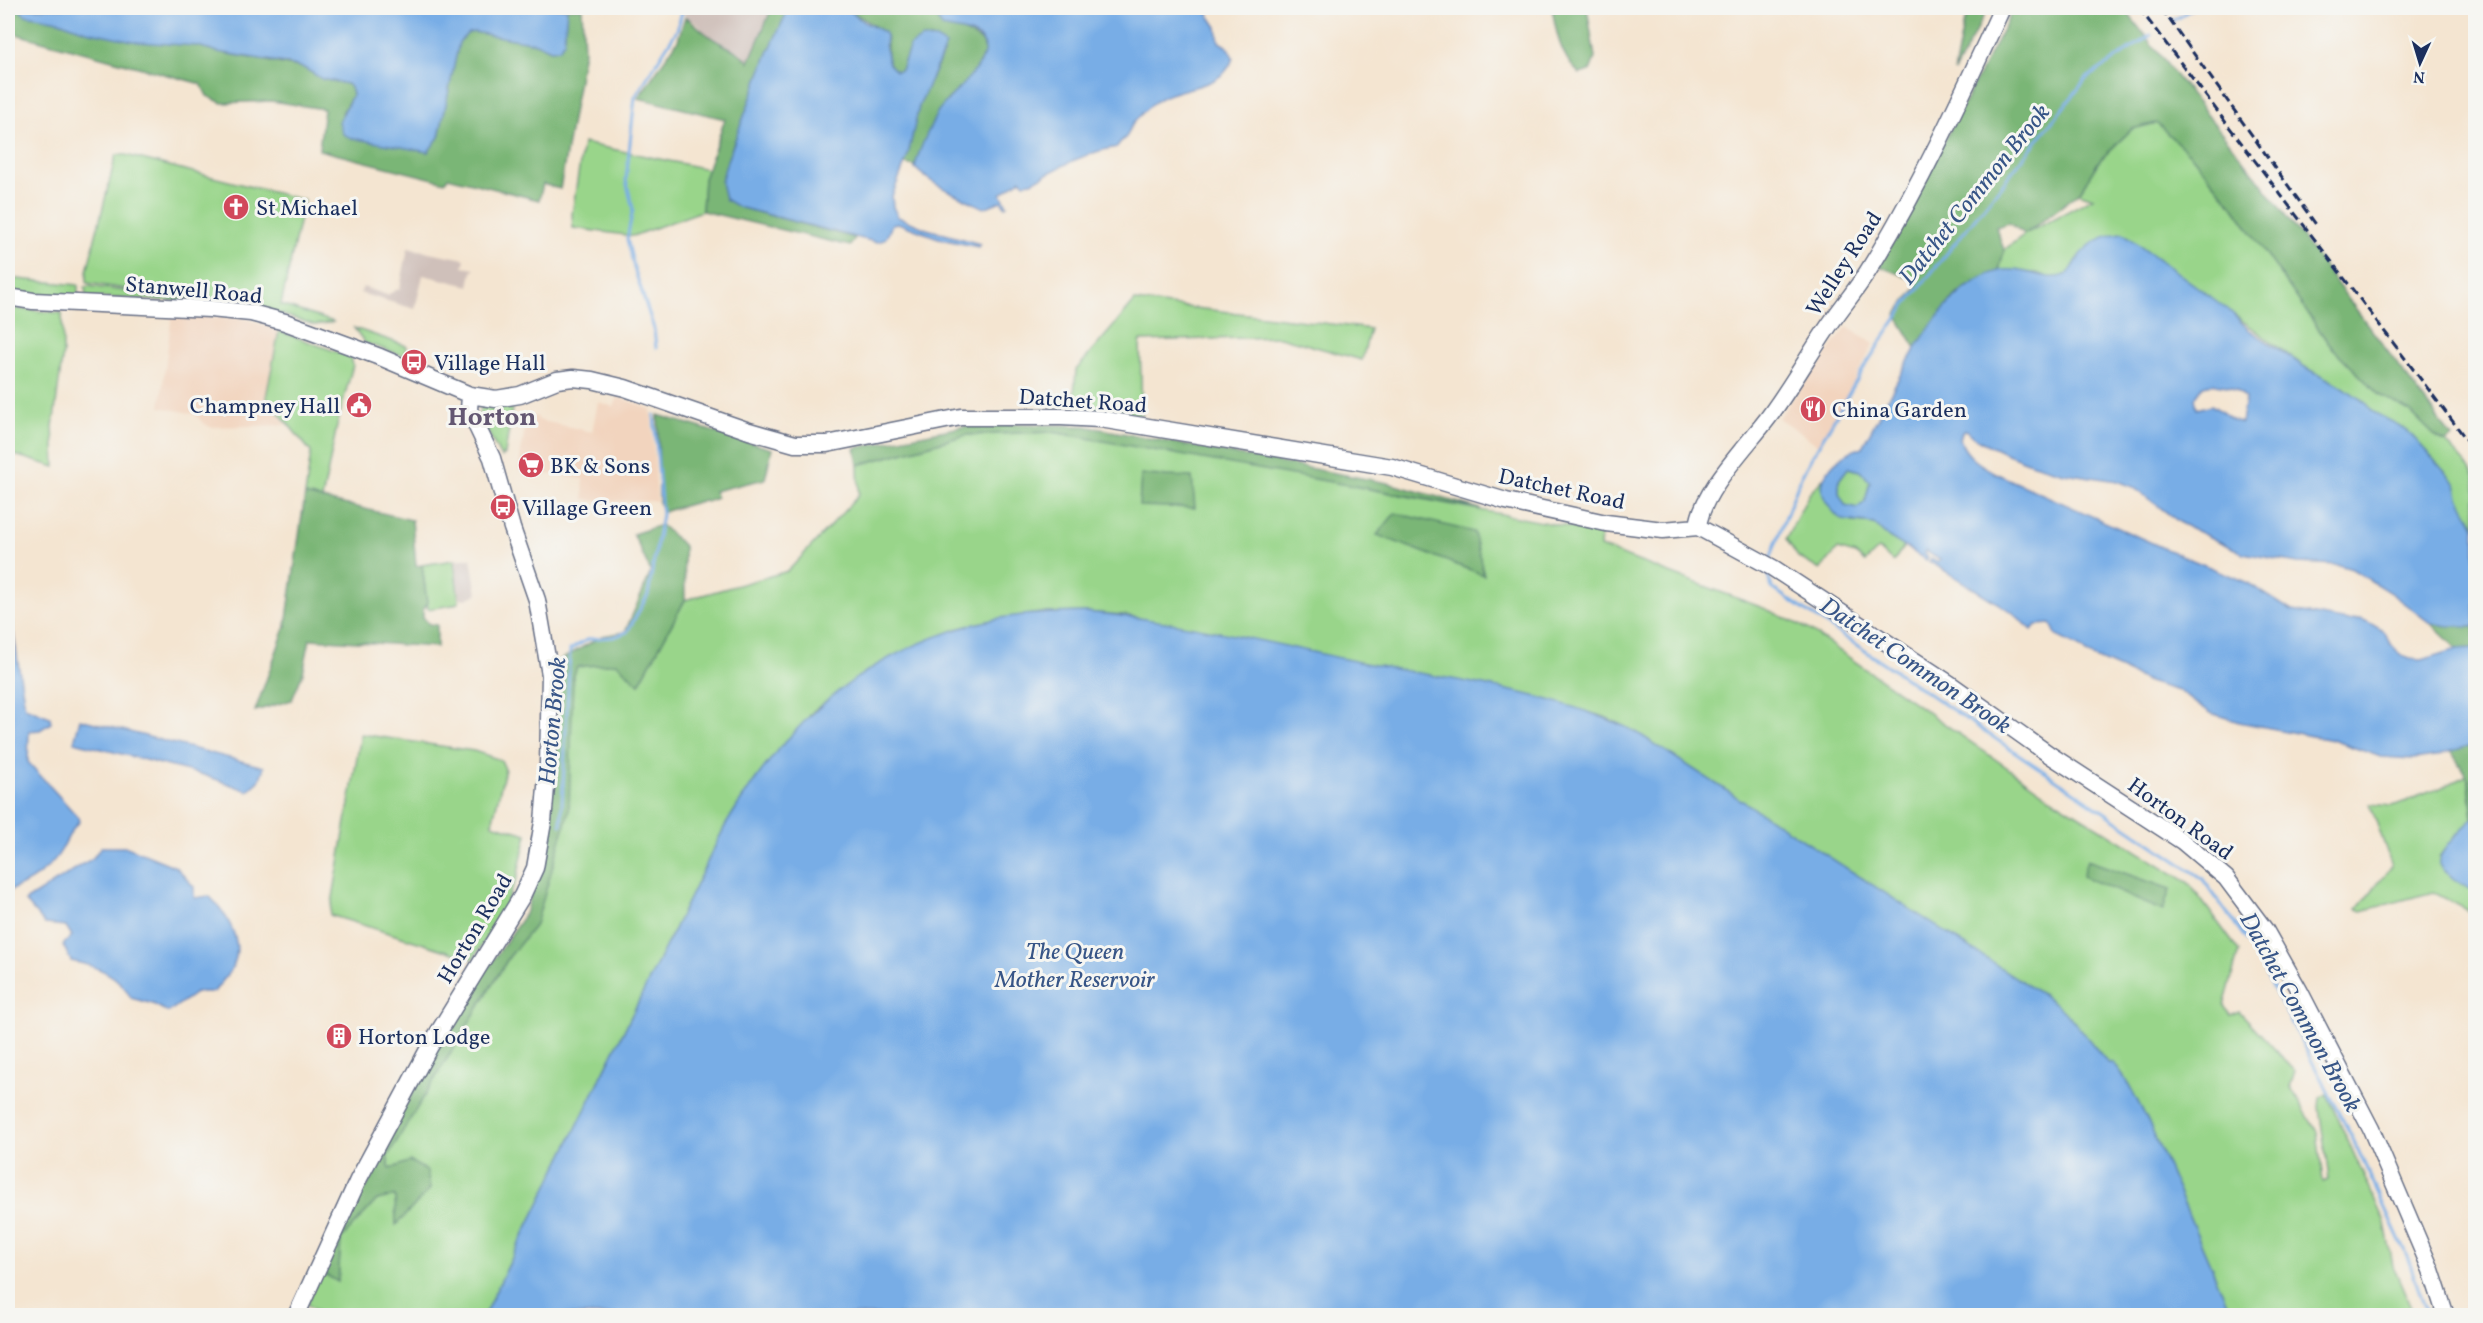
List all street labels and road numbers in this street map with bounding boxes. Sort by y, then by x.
street label: Welley Road [1800,206,1891,323]
street label: Stanwell Road [124,270,264,313]
street label: Datchet Road [1017,383,1148,422]
street label: Datchet Road [1495,462,1628,519]
street label: Horton Road [2120,771,2239,869]
street label: Horton Road [431,868,521,990]

